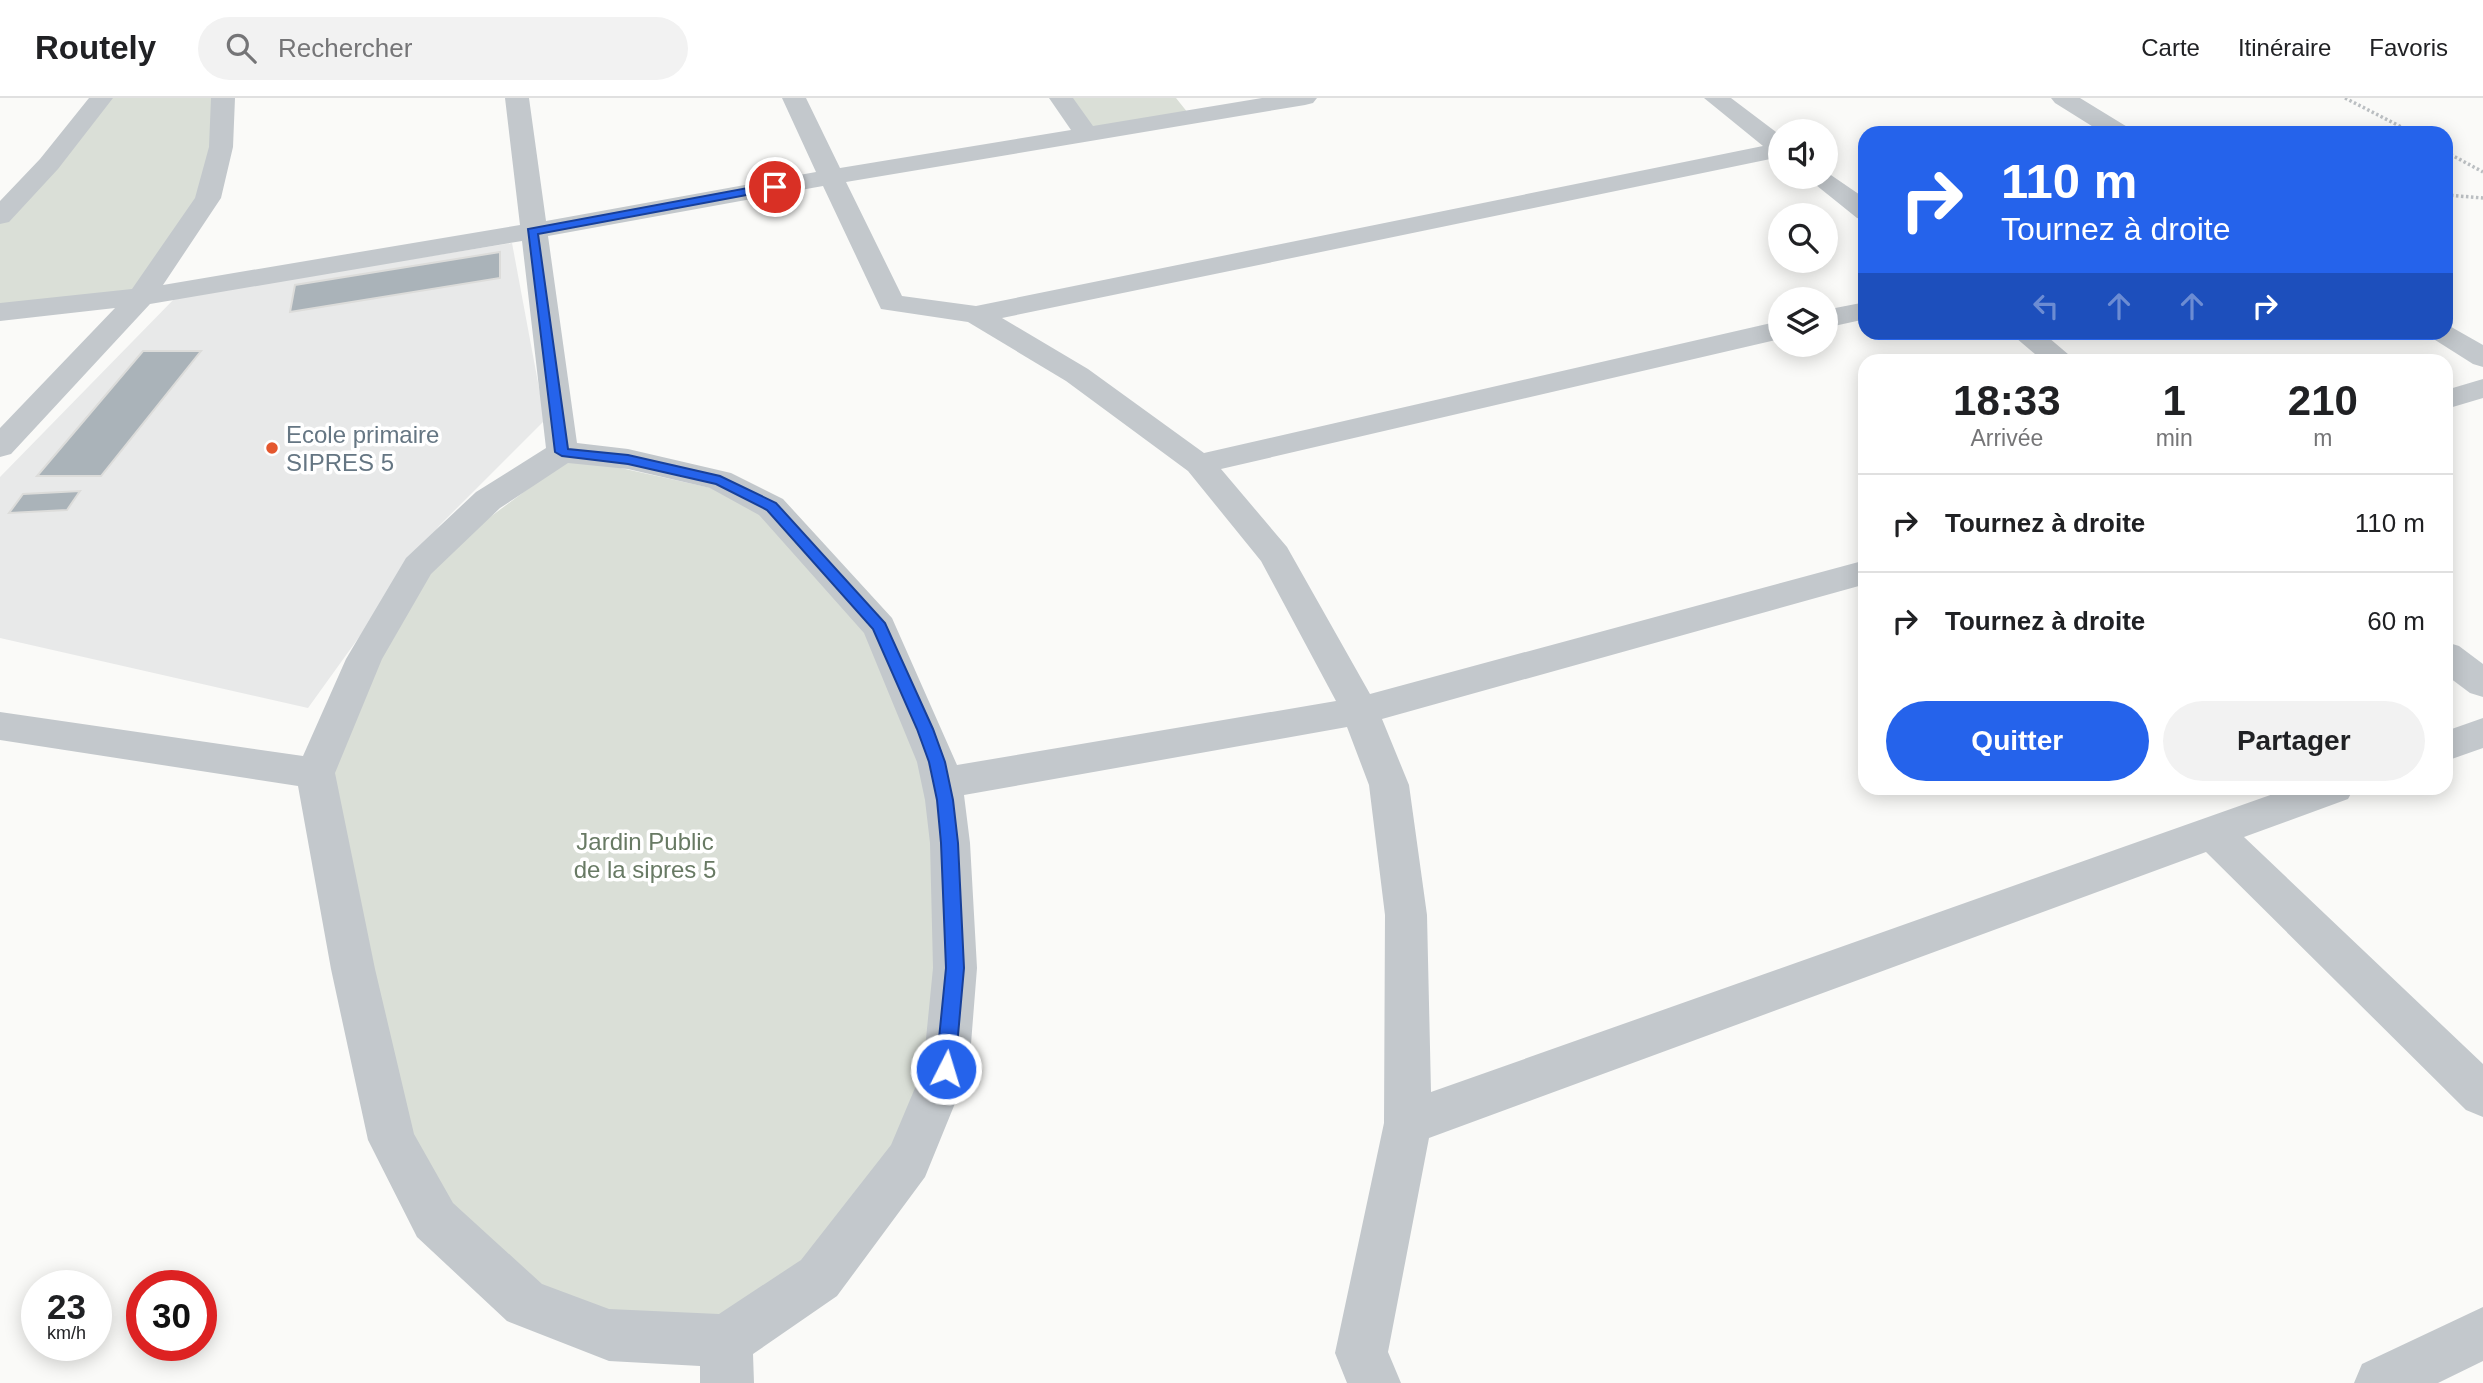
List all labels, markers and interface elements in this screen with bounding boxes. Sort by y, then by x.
search box [198,17,688,80]
text: Routely [35,29,156,66]
icon: search [222,29,260,67]
text: Rechercher [278,33,412,63]
text: Carte [2141,34,2200,61]
text: Itinéraire [2238,34,2331,61]
text: Favoris [2369,34,2448,61]
map controls [1768,119,1838,357]
button: sound [1768,119,1838,189]
icon: right [1886,154,1977,245]
text: 110 m [2001,154,2137,208]
pin [745,157,805,217]
icon: arrive [756,168,794,206]
button: search [1768,203,1838,273]
text: Tournez à droite [2001,211,2230,247]
button: layers [1768,287,1838,357]
icon: left [2027,287,2065,325]
icon: ahead [2100,287,2138,325]
icon: ahead [2173,287,2211,325]
icon: right [2246,287,2284,325]
text: 18:33 [1953,377,2061,424]
text: 1 [2162,377,2186,424]
text: 210 [2288,377,2358,424]
place label: Ecole primaire SIPRES 5 [286,421,439,476]
text: Arrivée [1970,425,2043,451]
text: min [2156,425,2193,451]
text: m [2313,425,2332,451]
marker: Ecole primaire SIPRES 5 [264,440,280,456]
icon: right [1886,504,1924,542]
text: Tournez à droite [1945,508,2145,538]
text: 110 m [2355,508,2425,538]
icon: right [1886,602,1924,640]
text: Tournez à droite [1945,606,2145,636]
text: 60 m [2367,606,2425,636]
button: Quitter [1886,701,2149,781]
button: Partager [2163,701,2425,781]
park label: Jardin Public de la sipres 5 [574,828,716,883]
position arrow [909,1032,983,1106]
speed limit sign: 30 [126,1270,217,1361]
text: 23 [47,1287,86,1326]
text: km/h [47,1323,86,1343]

